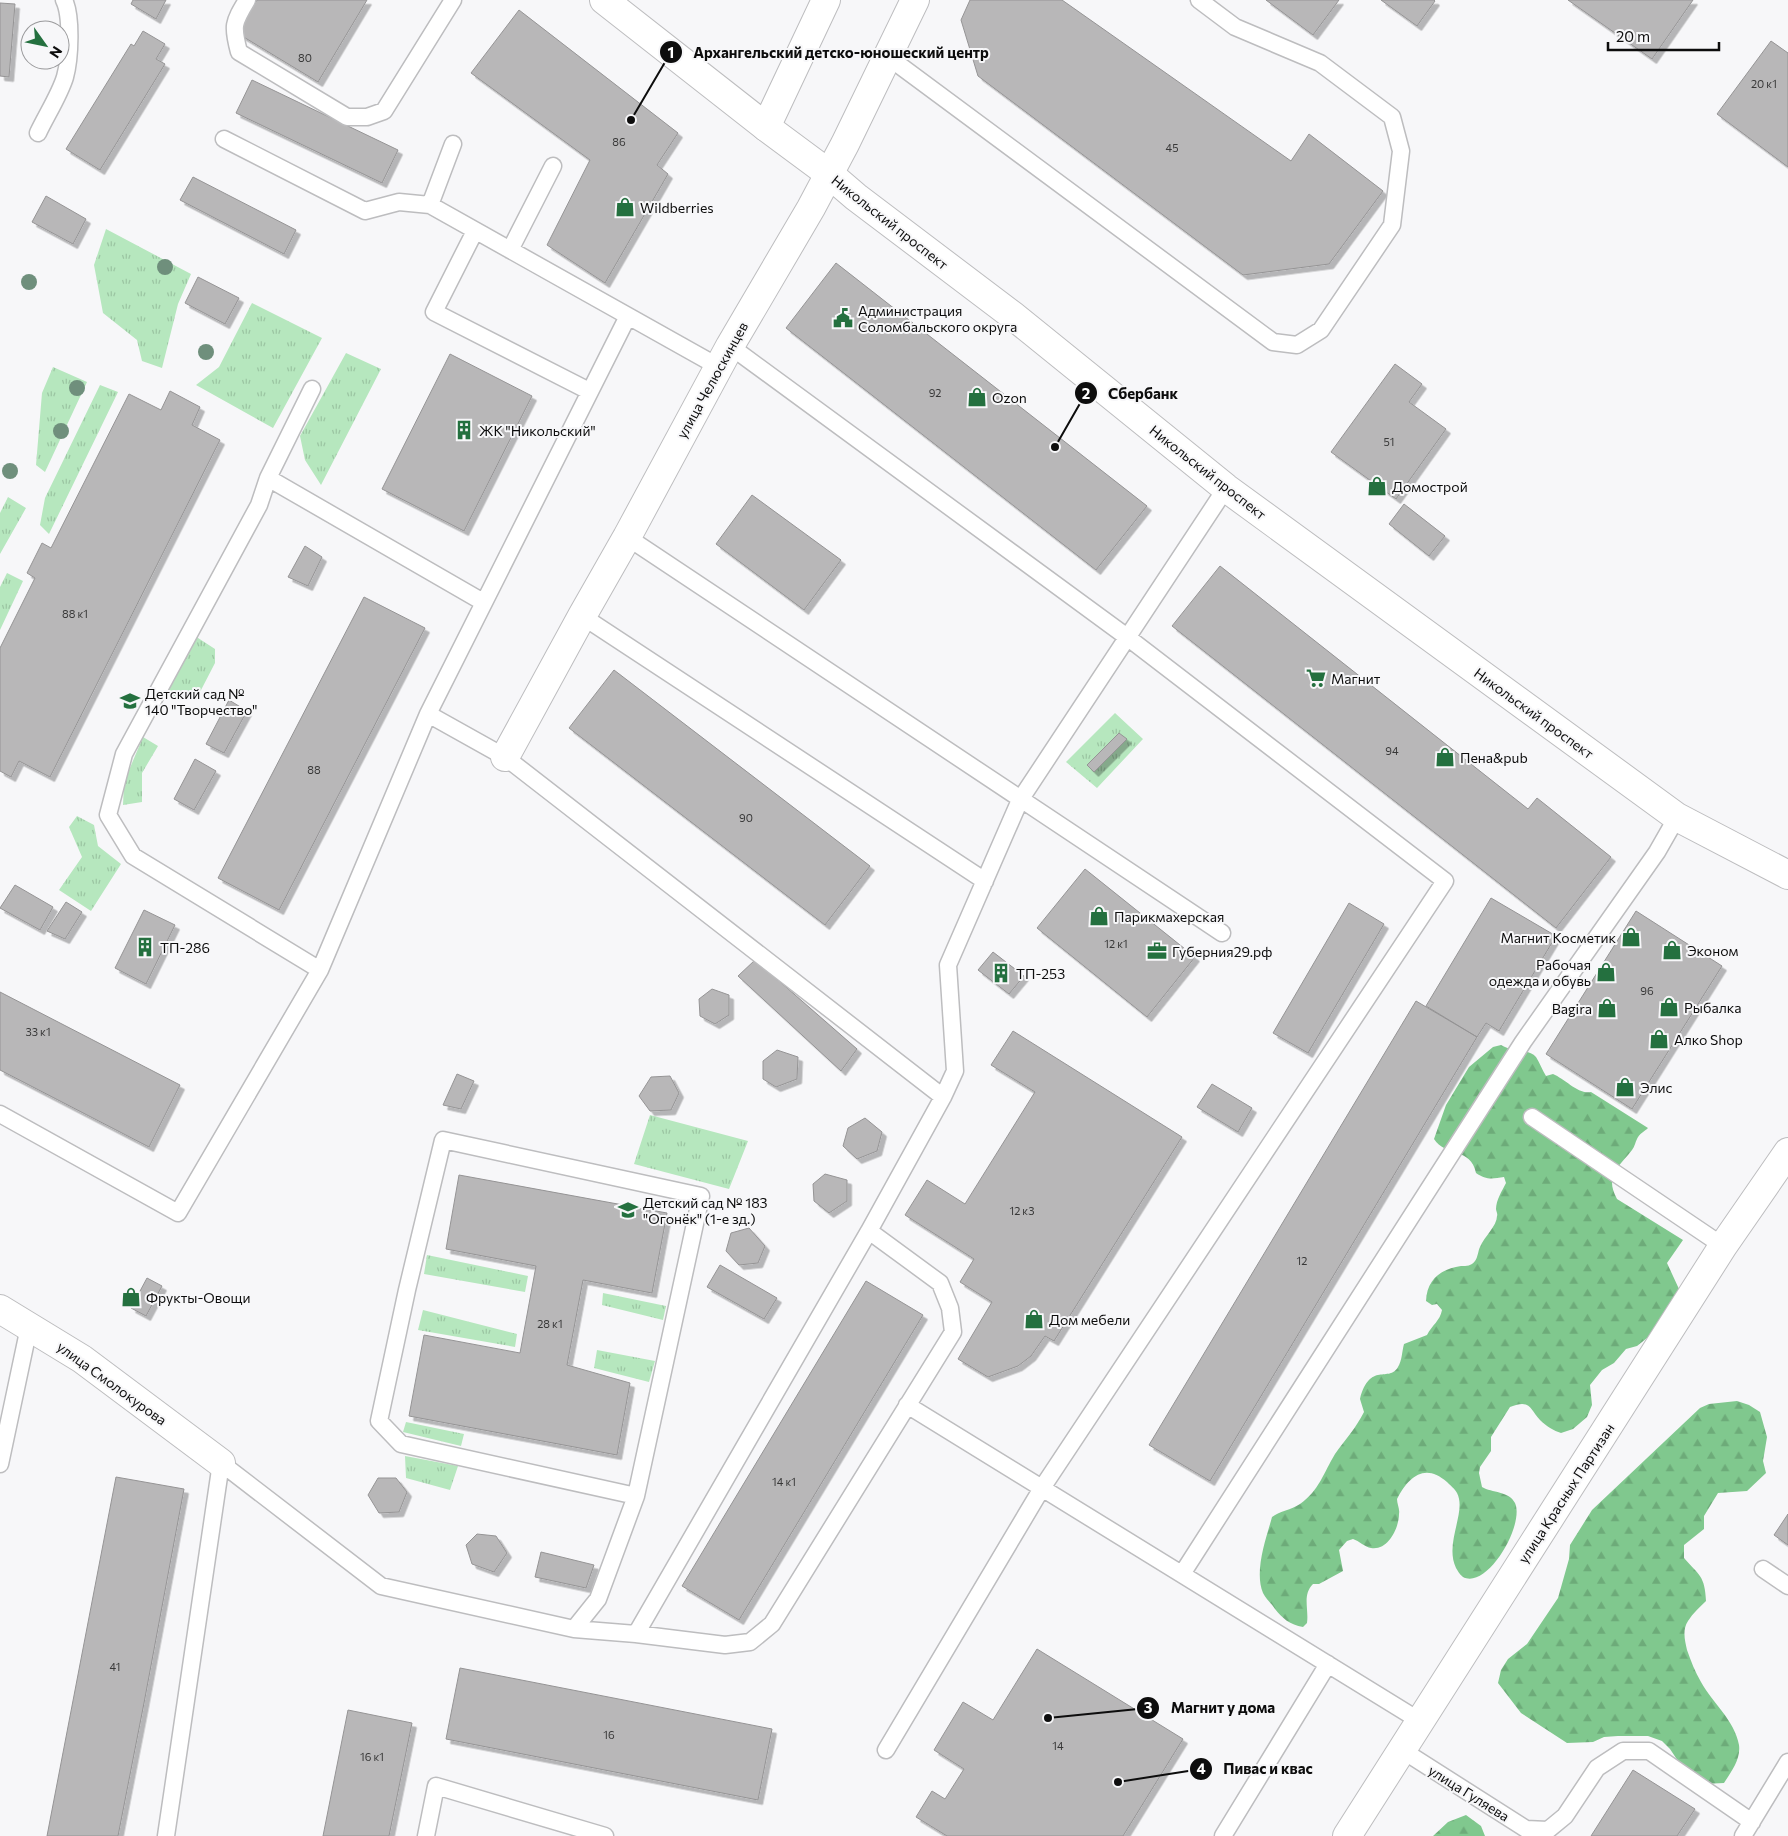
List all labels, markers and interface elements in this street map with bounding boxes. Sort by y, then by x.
north arrow [20,20,70,70]
scale bar [1608,20,1719,52]
text: 20 m [1616,27,1650,45]
callout: Архангельский детско-юношеский центр [658,37,999,67]
text: N [46,43,66,61]
text: 1 [668,43,674,61]
text: Архангельский детско-юношеский центр [693,43,989,61]
house number: 80 [298,51,312,64]
house number: 20 к1 [1751,77,1777,90]
house number: 86 [612,135,626,148]
house number: 45 [1166,141,1178,154]
street label: Никольский проспект [828,171,952,273]
shop icon: Wildberries [614,196,636,218]
place label: Wildberries [640,199,714,216]
place label: Администрация Соломбальского округа [858,302,1017,335]
public building icon: Администрация Соломбальского округа [832,307,854,329]
street label: улица Челюскинцев [673,319,751,441]
callout: Сбербанк [1073,378,1188,408]
text: 2 [1082,384,1090,402]
text: Сбербанк [1108,384,1179,402]
house number: 92 [929,386,941,399]
shop icon: Ozon [966,386,988,408]
place label: Ozon [992,389,1027,406]
building icon: ЖК "Никольский" [453,419,475,441]
street label: Никольский проспект [1146,421,1270,523]
place label: ЖК "Никольский" [479,422,596,439]
house number: 51 [1383,435,1395,448]
shop icon: Домострой [1366,475,1388,497]
place label: Домострой [1392,478,1468,495]
house number: 88 к1 [62,607,88,620]
street label: Никольский проспект [1471,664,1597,762]
supermarket icon: Магнит [1305,667,1327,689]
place label: Магнит [1331,670,1381,687]
place label: Детский сад № 140 "Творчество" [145,685,258,718]
school or university icon: Детский сад № 140 "Творчество" [119,690,141,712]
house number: 94 [1385,744,1399,757]
shop icon: Пена&pub [1434,746,1456,768]
place label: Пена&pub [1460,749,1528,766]
house number: 88 [307,763,321,776]
house number: 90 [739,811,753,824]
shop icon: Парикмахерская [1088,905,1110,927]
place label: Парикмахерская [1114,908,1224,925]
shop icon: Магнит Косметик [1620,926,1642,948]
place label: Магнит Косметик [1500,929,1617,946]
building icon: ТП-286 [134,936,156,958]
house number: 12 к1 [1104,937,1128,950]
place label: ТП-286 [160,939,210,956]
shop icon: Эконом [1661,939,1683,961]
office icon: Губерния29.рф [1146,940,1168,962]
place label: Эконом [1687,942,1738,959]
place label: Губерния29.рф [1172,943,1272,960]
place label: Рабочая одежда и обувь [1489,956,1591,989]
shop icon: Рабочая одежда и обувь [1595,961,1617,983]
building icon: ТП-253 [990,962,1012,984]
place label: ТП-253 [1016,965,1065,982]
house number: 96 [1640,984,1654,997]
shop icon: Рыбалка [1658,996,1680,1018]
shop icon: Bagira [1596,997,1618,1019]
place label: Рыбалка [1684,999,1742,1016]
place label: Bagira [1552,1000,1592,1017]
house number: 33 к1 [25,1025,51,1038]
shop icon: Алко Shop [1648,1028,1670,1050]
place label: Алко Shop [1674,1031,1743,1048]
shop icon: Элис [1614,1076,1636,1098]
place label: Элис [1640,1079,1673,1096]
place label: Детский сад № 183 "Огонёк" (1-е зд.) [643,1194,768,1227]
school or university icon: Детский сад № 183 "Огонёк" (1-е зд.) [617,1199,639,1221]
house number: 12 к3 [1009,1204,1035,1217]
house number: 12 [1297,1254,1307,1267]
shop icon: Фрукты-Овощи [120,1286,142,1308]
place label: Фрукты-Овощи [146,1289,250,1306]
shop icon: Дом мебели [1023,1308,1045,1330]
place label: Дом мебели [1049,1311,1130,1328]
house number: 28 к1 [537,1317,563,1330]
street label: улица Смолокурова [54,1338,170,1428]
street label: улица Красных Партизан [1514,1420,1618,1566]
house number: 14 к1 [772,1475,796,1488]
house number: 41 [110,1660,120,1673]
callout: Магнит у дома [1136,1693,1285,1723]
text: 3 [1144,1698,1153,1716]
text: Магнит у дома [1171,1698,1275,1716]
house number: 16 [603,1728,615,1741]
house number: 14 [1052,1739,1064,1752]
house number: 16 к1 [360,1750,384,1763]
callout: Пивас и квас [1188,1754,1323,1784]
text: 4 [1196,1759,1206,1777]
text: Пивас и квас [1223,1759,1313,1777]
street label: улица Гуляева [1425,1761,1513,1825]

